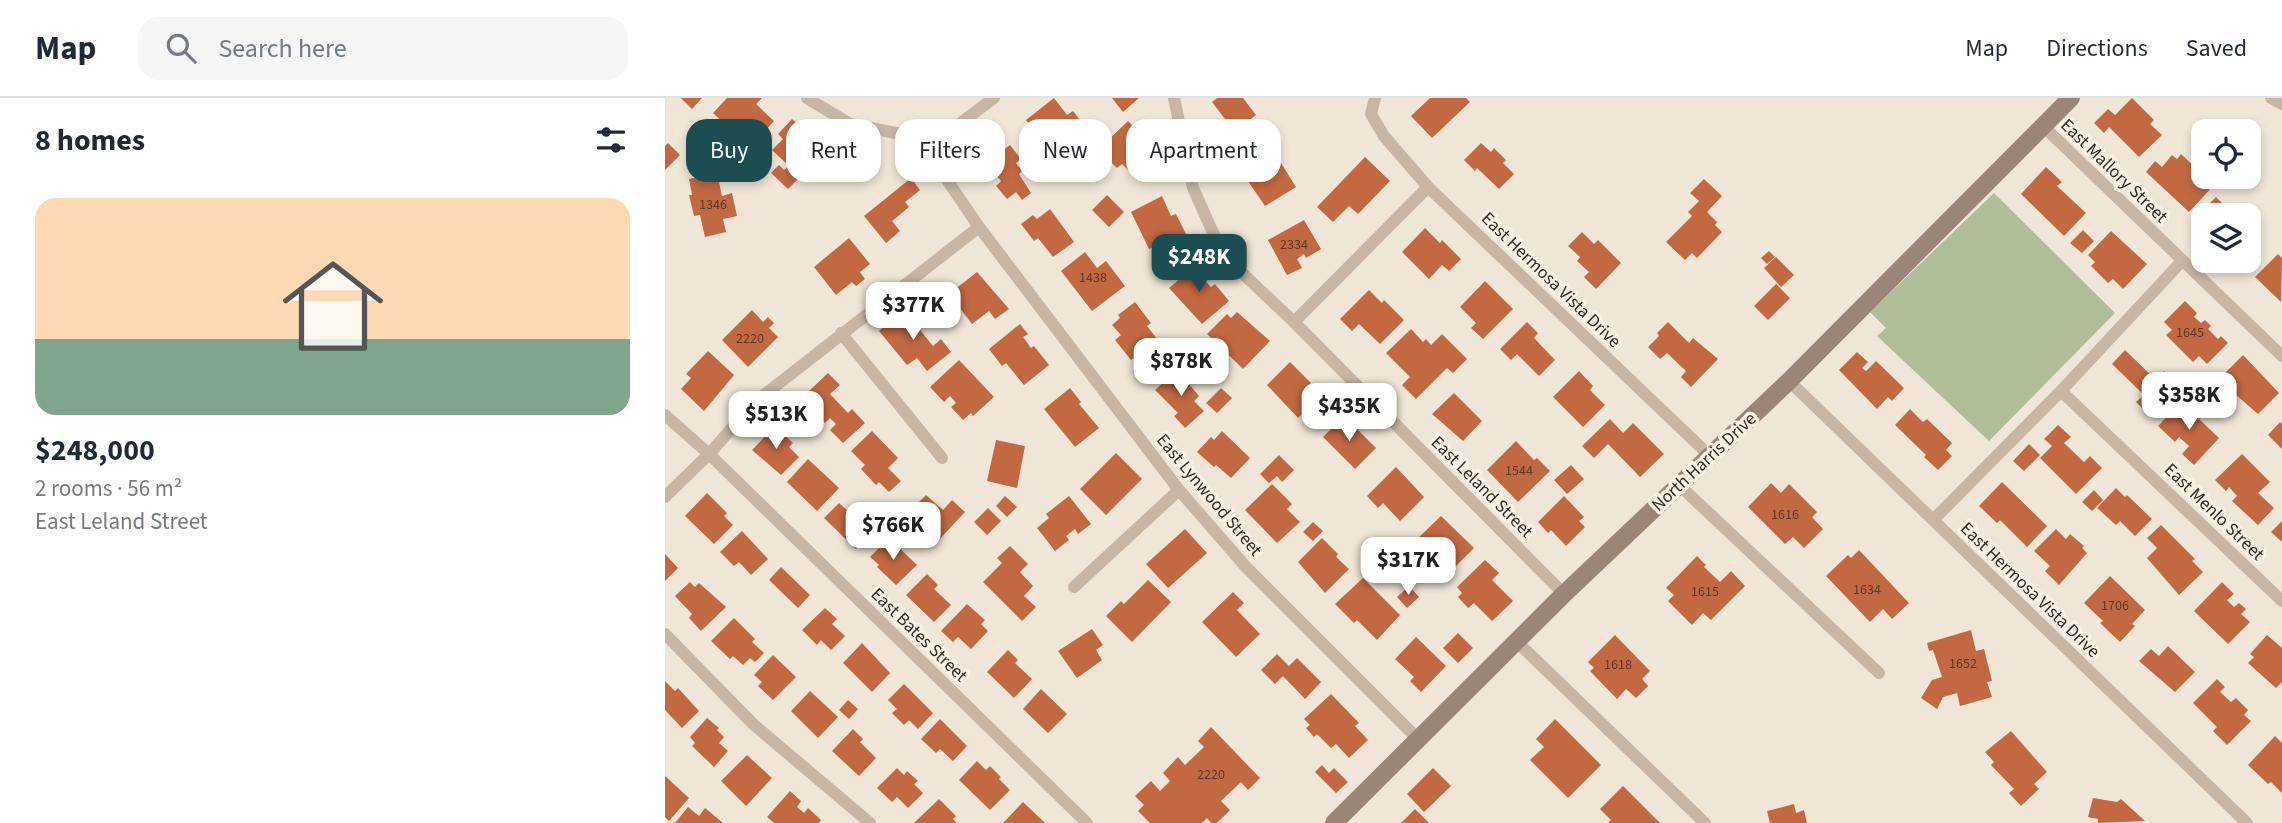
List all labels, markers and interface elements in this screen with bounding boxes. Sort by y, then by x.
search box [138,17,628,80]
text: Map [35,25,96,72]
icon: search [162,29,200,67]
text: Search here [218,30,347,67]
text: Map [1965,31,2008,66]
text: Directions [2046,31,2148,66]
text: Saved [2186,31,2247,66]
street label: East Mallory Street [2055,113,2173,229]
text: 8 homes [35,119,145,162]
chip: Buy [686,119,772,182]
chip: Rent [786,119,881,182]
chip: Filters [895,119,1005,182]
chip: New [1019,119,1112,182]
chip: Apartment [1126,119,1281,182]
map controls [2191,119,2261,273]
button: locate [2191,119,2261,189]
icon: filters [592,121,630,159]
house number: 1346 [699,195,727,215]
button: layers [2191,203,2261,273]
street label: East Hermosa Vista Drive [1476,207,1626,353]
pin: $248K [1150,234,1248,294]
house number: 2334 [1280,235,1308,255]
text: $248K [1168,240,1230,273]
icon: home [270,243,396,369]
house number: 1438 [1079,268,1107,288]
pin: $377K [864,282,962,342]
text: $377K [882,288,944,321]
house number: 1645 [2176,323,2204,343]
house number: 2220 [736,329,764,349]
pin: $878K [1132,338,1230,398]
text: $878K [1150,344,1212,377]
pin: $358K [2140,372,2238,432]
text: $358K [2158,378,2220,411]
pin: $435K [1300,384,1398,443]
text: $435K [1318,389,1380,422]
pin: $513K [727,392,825,451]
text: $513K [745,397,807,430]
street label: North Harris Drive [1646,407,1762,517]
street label: East Lynwood Street [1150,428,1268,562]
text: $248,000 [35,429,155,472]
street label: East Leland Street [1425,430,1539,544]
street label: East Menlo Street [2158,458,2270,566]
house number: 1544 [1505,461,1533,481]
text: 2 rooms · 56 m² [35,472,182,505]
pin: $766K [844,503,942,562]
text: East Leland Street [35,505,208,538]
house number: 1616 [1771,505,1799,525]
text: $766K [862,508,924,541]
street label: East Hermosa Vista Drive [1955,517,2105,663]
pin: $317K [1359,538,1457,597]
text: $317K [1377,543,1439,576]
house number: 1634 [1853,580,1881,600]
street label: East Bates Street [865,582,973,688]
house number: 1615 [1691,582,1719,602]
house number: 1706 [2101,596,2129,616]
house number: 1652 [1949,654,1977,674]
house number: 1618 [1604,655,1632,675]
house number: 2220 [1197,765,1225,785]

